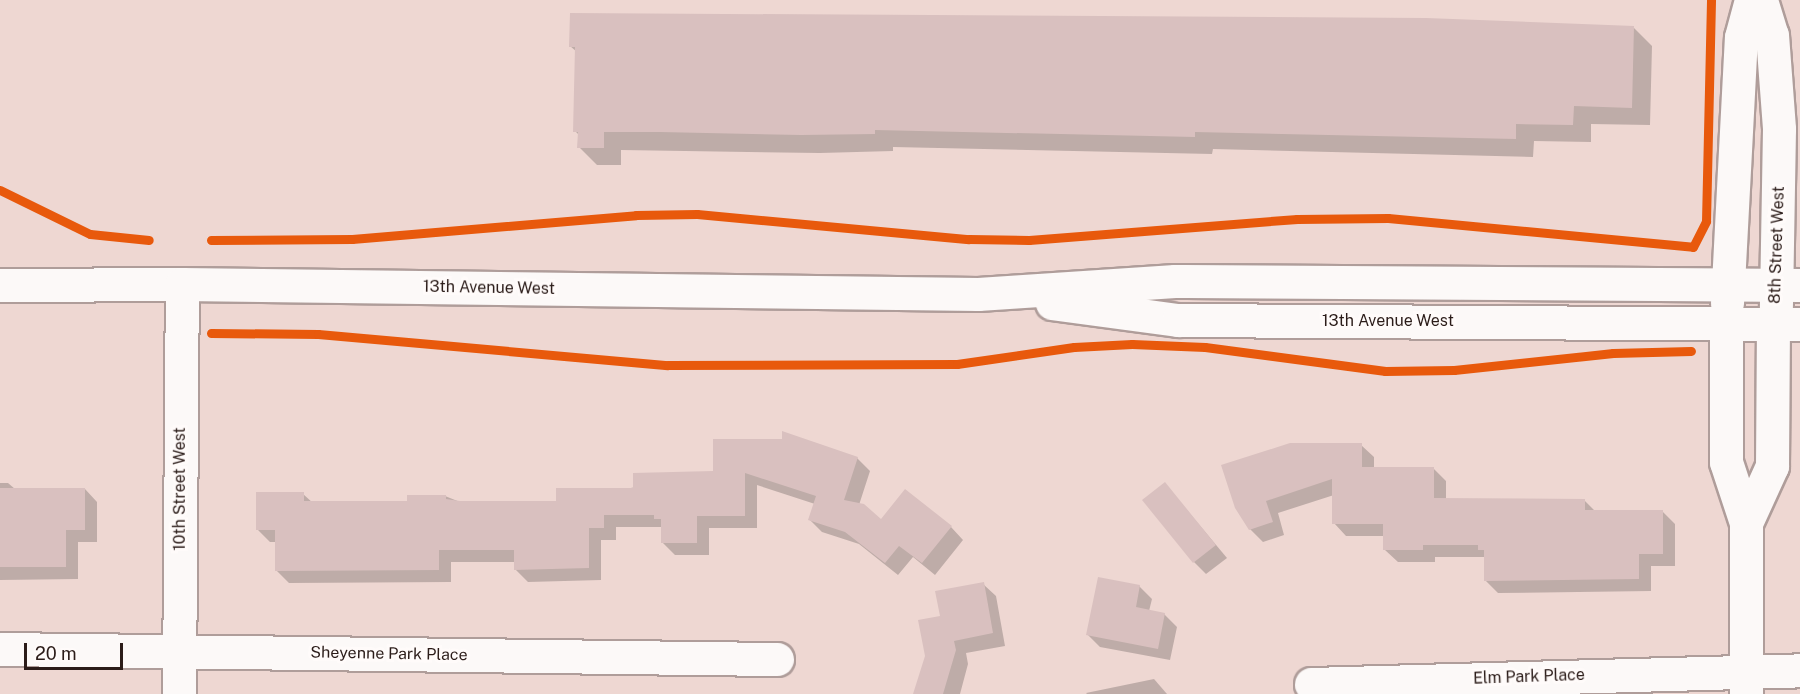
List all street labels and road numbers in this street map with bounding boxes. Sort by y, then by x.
street label: 8th Street West [1765,186,1789,304]
street label: 13th Avenue West [423,277,555,299]
street label: 13th Avenue West [1322,311,1454,331]
street label: 10th Street West [170,427,190,551]
street label: Sheyenne Park Place [310,643,468,665]
street label: Elm Park Place [1473,665,1585,689]

